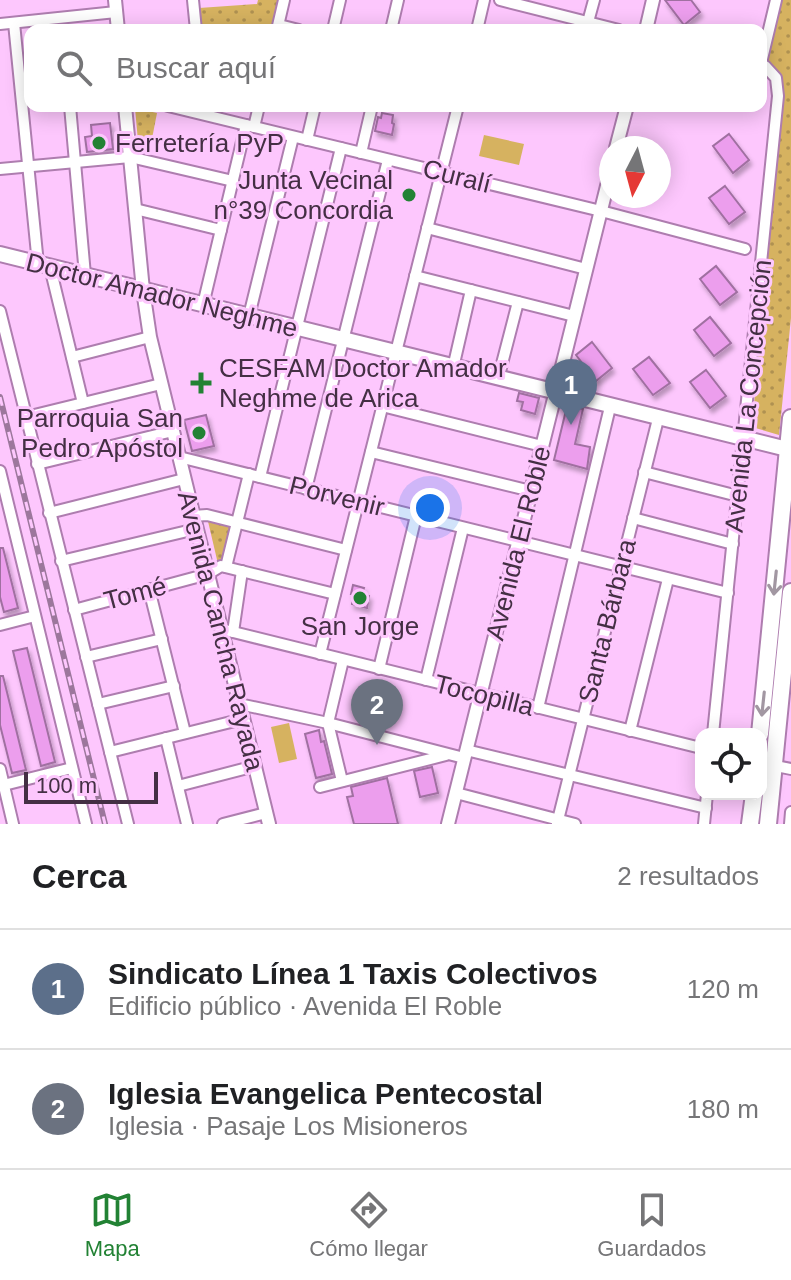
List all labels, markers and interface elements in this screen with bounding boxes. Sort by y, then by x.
search box [24,24,767,112]
icon: search [52,46,96,90]
text: Buscar aquí [116,51,276,84]
place label: Ferretería PyP [115,128,284,158]
marker: Ferretería PyP [90,134,108,152]
north arrow [599,136,671,208]
street label: Curalí [420,153,495,199]
place label: Junta Vecinal n°39 Concordia [213,165,394,225]
marker: Junta Vecinal n°39 Concordia [400,186,418,204]
street label: Doctor Amador Neghme [23,247,301,343]
street label: Avenida La Concepción [719,258,777,534]
place label: CESFAM Doctor Amador Neghme de Arica [219,353,507,413]
pin: 1 [545,359,597,425]
marker: CESFAM Doctor Amador Neghme de Arica [190,372,212,394]
place label: Parroquia San Pedro Apóstol [17,403,183,463]
marker: Parroquia San Pedro Apóstol [190,424,208,442]
street label: Avenida El Roble [479,443,557,643]
street label: Porvenir [286,470,388,522]
street label: Avenida Cancha Rayada [172,488,270,774]
your location [410,488,450,528]
street label: Santa Bárbara [572,536,642,706]
one-way arrow [767,569,782,596]
street label: Tomé [100,570,170,616]
marker: San Jorge [351,589,369,607]
place label: San Jorge [301,611,419,641]
street label: Tocopilla [431,668,537,722]
pin: 2 [351,679,403,745]
one-way arrow [755,690,770,717]
map controls [695,728,767,800]
button: locate [695,728,767,800]
scale bar [24,768,158,804]
text: 100 m [36,773,97,798]
text: Cerca [32,857,127,895]
text: 2 resultados [617,861,759,891]
text: Sindicato Línea 1 Taxis Colectivos [108,957,598,990]
text: 1 [51,974,65,1004]
text: 120 m [687,974,759,1004]
text: Edificio público · Avenida El Roble [108,991,502,1021]
text: Iglesia Evangelica Pentecostal [108,1077,543,1110]
text: 2 [51,1094,65,1124]
text: 180 m [687,1094,759,1124]
text: Iglesia · Pasaje Los Misioneros [108,1111,468,1141]
tab: Mapa [85,1188,140,1262]
tab: Cómo llegar [309,1188,428,1262]
tab: Guardados [597,1188,706,1262]

